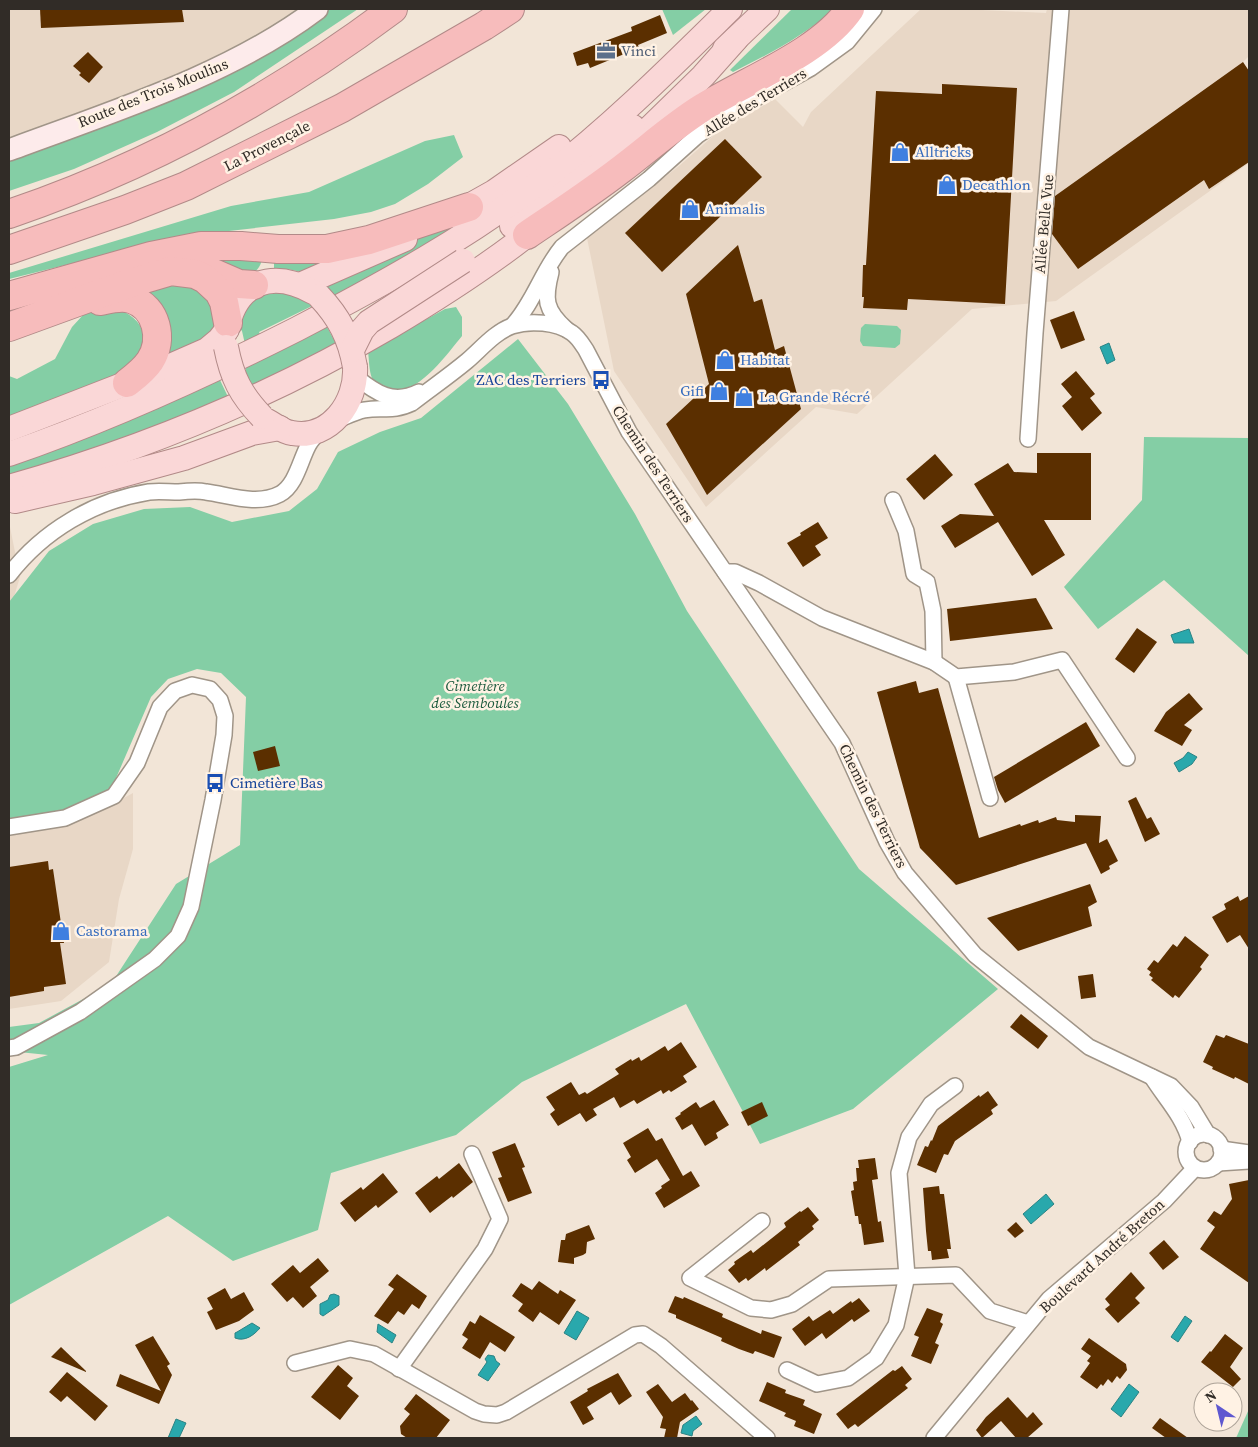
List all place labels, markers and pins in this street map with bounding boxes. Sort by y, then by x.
office icon: Vinci [595,40,617,62]
place label: Vinci [621,40,656,61]
shop icon: Alltricks [889,141,911,163]
place label: Alltricks [915,141,971,162]
shop icon: Decathlon [936,174,958,196]
place label: Decathlon [962,174,1031,195]
shop icon: Animalis [679,198,701,220]
place label: Animalis [705,198,765,219]
shop icon: Habitat [714,349,736,371]
place label: Habitat [740,349,790,370]
place label: ZAC des Terriers [476,369,586,390]
bus stop icon: ZAC des Terriers [590,369,612,391]
place label: Gifi [680,380,704,401]
shop icon: Gifi [708,380,730,402]
shop icon: La Grande Récré [733,386,755,408]
place label: La Grande Récré [759,386,871,407]
bus stop icon: Cimetière Bas [204,772,226,794]
place label: Cimetière Bas [230,772,323,793]
shop icon: Castorama [50,920,72,942]
place label: Castorama [76,920,148,941]

